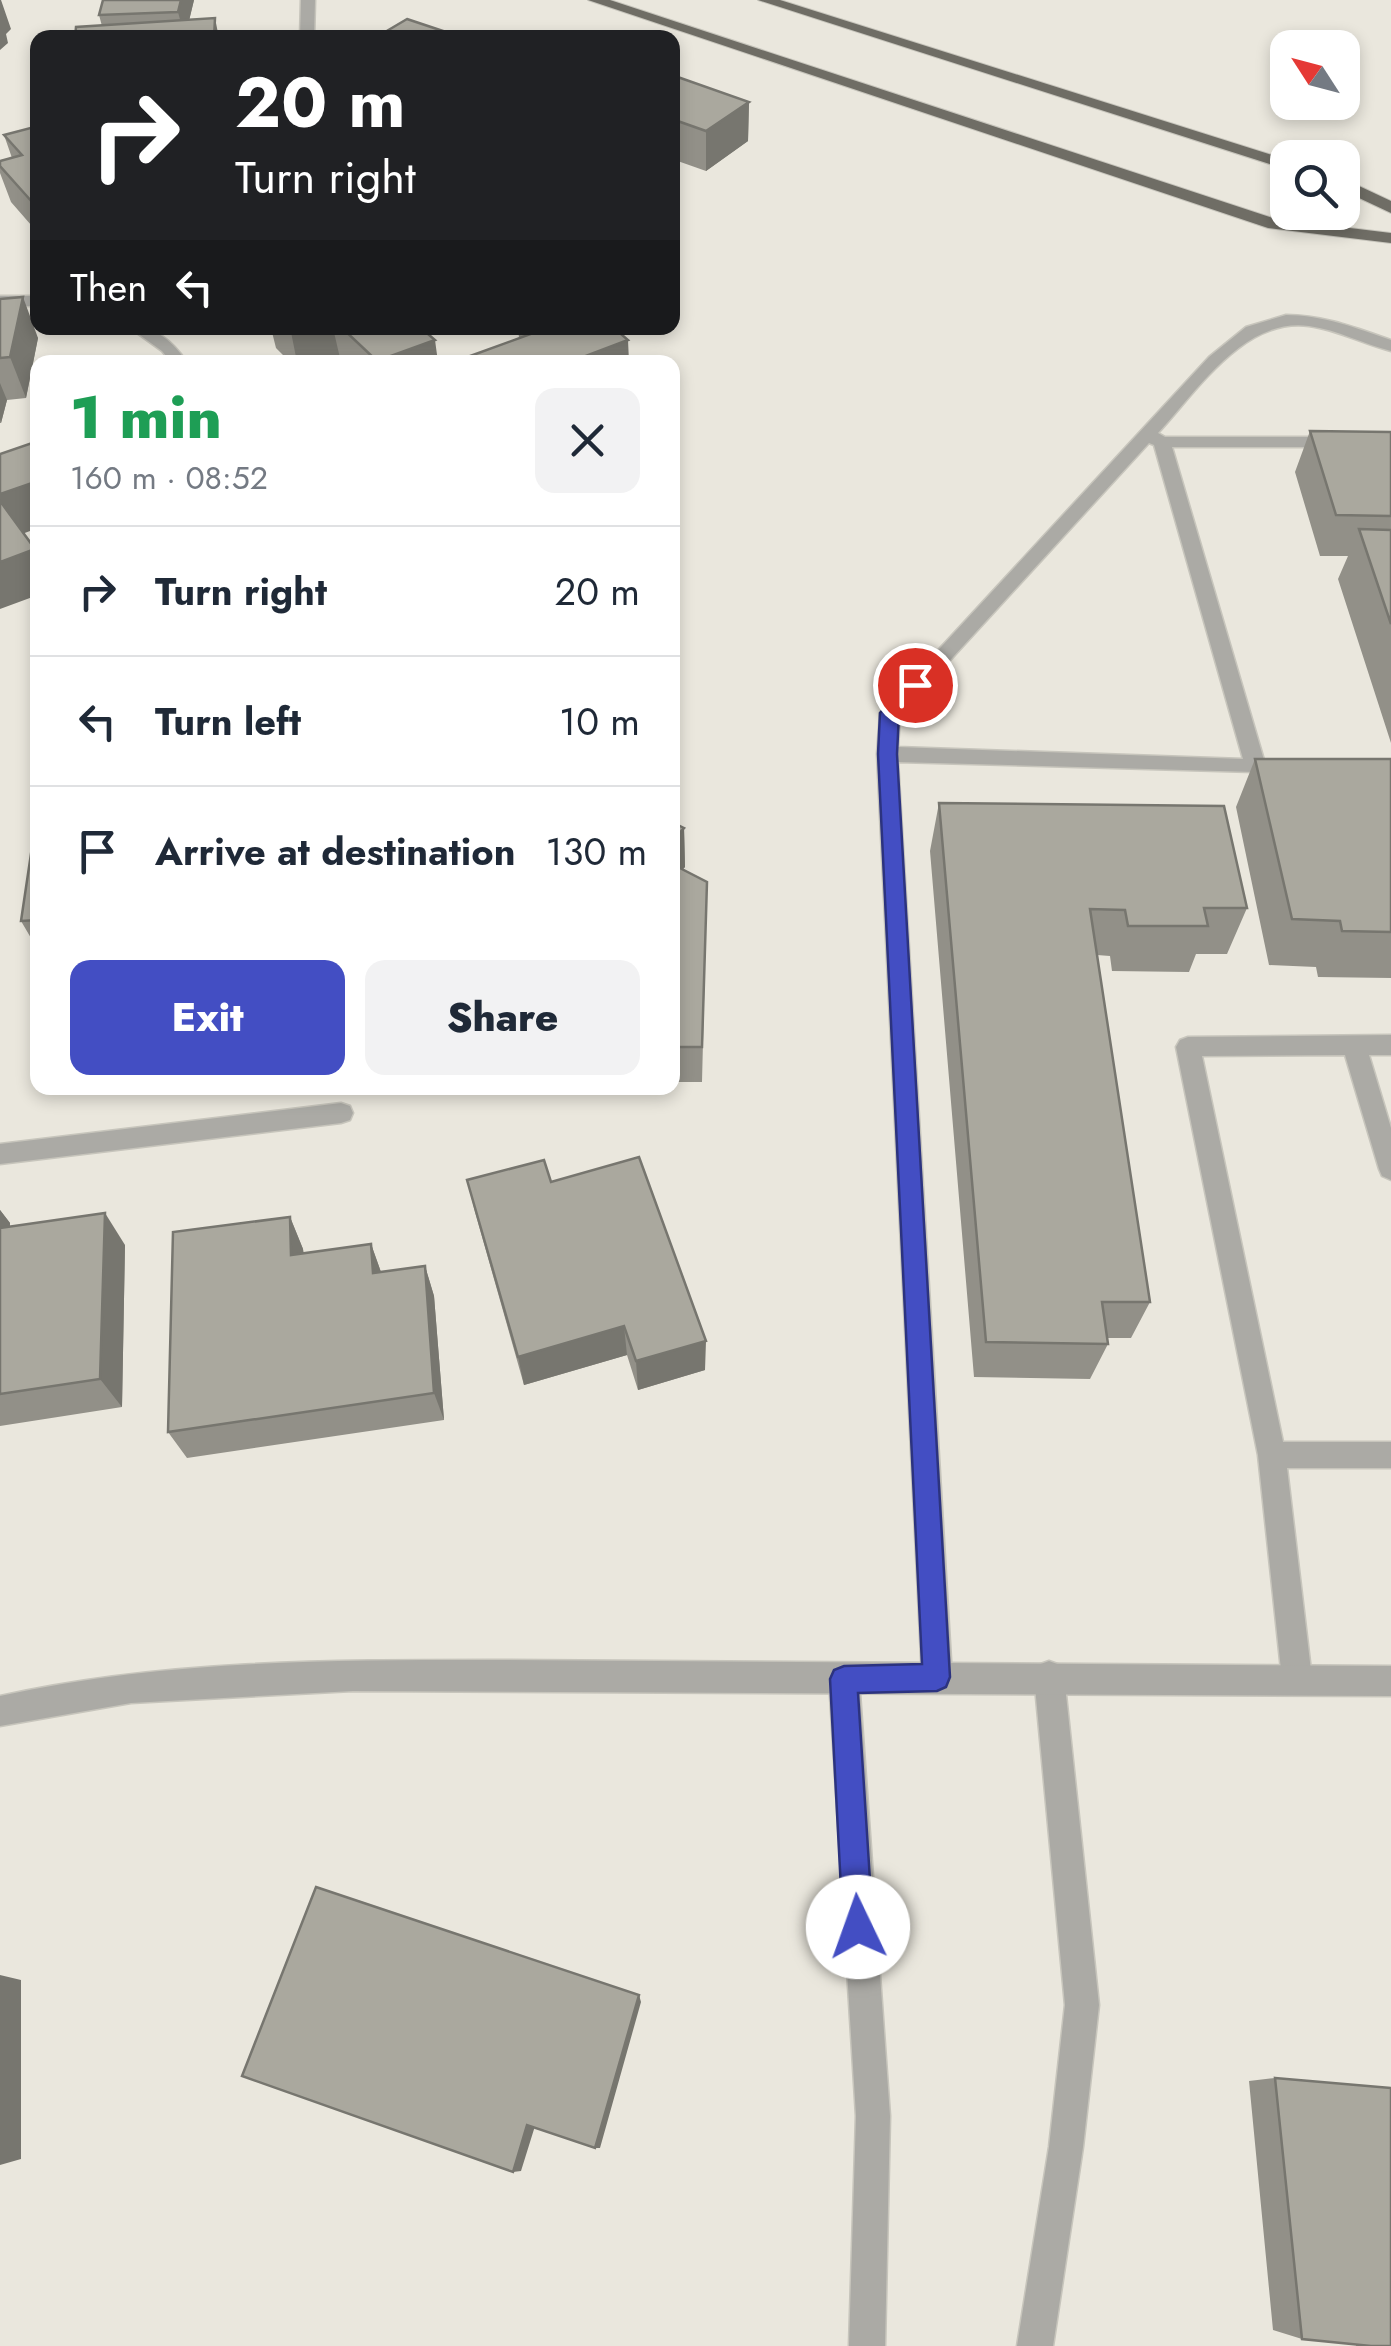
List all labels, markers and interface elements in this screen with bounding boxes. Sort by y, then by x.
north arrow [1270,30,1360,120]
map controls [1270,30,1360,230]
text: 20 m [235,52,406,153]
icon: right [70,70,200,200]
button: search [1270,140,1360,230]
text: Turn right [235,145,416,210]
text: Then [70,260,147,315]
icon: left [167,260,222,315]
text: 1 min [70,374,222,461]
button: close [535,388,640,493]
text: 160 m · 08:52 [70,455,268,501]
icon: right [70,564,125,619]
text: Turn right [155,564,327,619]
text: 20 m [555,564,640,619]
pin [873,643,958,728]
icon: arrive [888,658,943,713]
icon: left [70,694,125,749]
text: Turn left [155,694,301,749]
text: 10 m [559,694,640,749]
icon: arrive [70,824,125,879]
text: Arrive at destination [155,824,516,879]
text: 130 m [546,824,647,879]
button: Exit [70,960,345,1075]
button: Share [365,960,640,1075]
position arrow [806,1875,910,1979]

